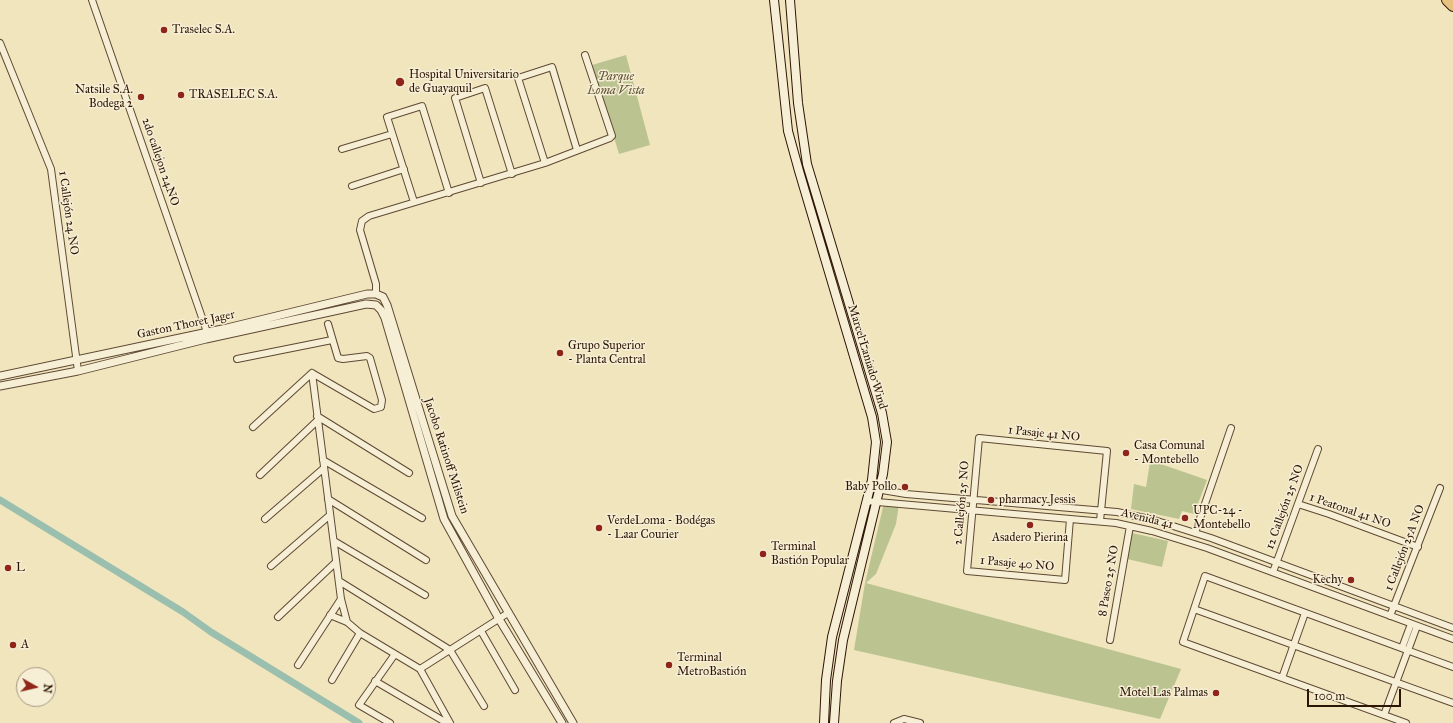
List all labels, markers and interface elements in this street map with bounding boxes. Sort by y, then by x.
place label: Traselec S.A. [172,23,235,37]
marker: Traselec S.A. [159,25,169,35]
place label: Hospital Universitario de Guayaquil [409,68,519,96]
park label: Parque Loma Vista [587,70,645,98]
marker: Hospital Universitario de Guayaquil [394,76,406,88]
place label: Natsile S.A. Bodega 2 [75,83,133,111]
place label: TRASELEC S.A. [189,88,278,102]
marker: TRASELEC S.A. [176,90,186,100]
marker: Natsile S.A. Bodega 2 [136,92,146,102]
street label: 2do callejon 24NO [138,116,182,208]
street label: 1 Callejón 24 NO [55,170,81,256]
street label: Marcel Laniado Wind [844,303,890,411]
street label: Gaston Thoret Jager [136,308,236,342]
place label: Grupo Superior - Planta Central [568,339,646,367]
marker: Grupo Superior - Planta Central [555,348,565,358]
street label: Jacobo Ratinoff Milstein [420,396,472,516]
street label: 1 Pasaje 41 NO [1007,423,1081,445]
place label: Casa Comunal - Montebello [1134,439,1205,467]
marker: Casa Comunal - Montebello [1121,448,1131,458]
street label: 2 Callejón 25 NO [951,460,973,546]
street label: 12 Callejón 25 NO [1263,463,1307,551]
place label: Baby Pollo [845,480,897,494]
marker: Baby Pollo [900,482,910,492]
street label: 1 Peatonal 41 NO [1307,490,1393,532]
place label: pharmacy Jessis [999,493,1076,507]
marker: pharmacy Jessis [986,495,996,505]
street label: 1 Callejón 25A NO [1382,503,1428,593]
place label: UPC-24 - Montebello [1193,504,1250,532]
street label: Avenida 41 [1120,506,1174,532]
marker: UPC-24 - Montebello [1180,513,1190,523]
place label: VerdeLoma - Bodégas - Laar Courier [607,514,715,542]
marker: Asadero Pierina [1025,520,1035,530]
marker: VerdeLoma - Bodégas - Laar Courier [594,523,604,533]
place label: Asadero Pierina [992,531,1068,545]
place label: Terminal Bastión Popular [771,540,849,568]
street label: 8 Paseo 25 NO [1096,544,1122,618]
marker: Terminal Bastión Popular [758,549,768,559]
street label: 1 Pasaje 40 NO [979,554,1055,574]
place label: L [16,561,25,575]
marker: L [3,563,13,573]
place label: Kechy [1312,573,1343,587]
marker: Kechy [1346,575,1356,585]
place label: A [21,638,29,652]
marker: A [8,640,18,650]
place label: Terminal MetroBastión [677,651,746,679]
marker: Terminal MetroBastión [664,660,674,670]
north arrow [16,667,56,707]
scale bar [1309,681,1403,707]
text: N [40,683,54,694]
place label: Motel Las Palmas [1119,686,1208,700]
marker: Motel Las Palmas [1211,688,1221,698]
text: 100 m [1314,689,1345,703]

